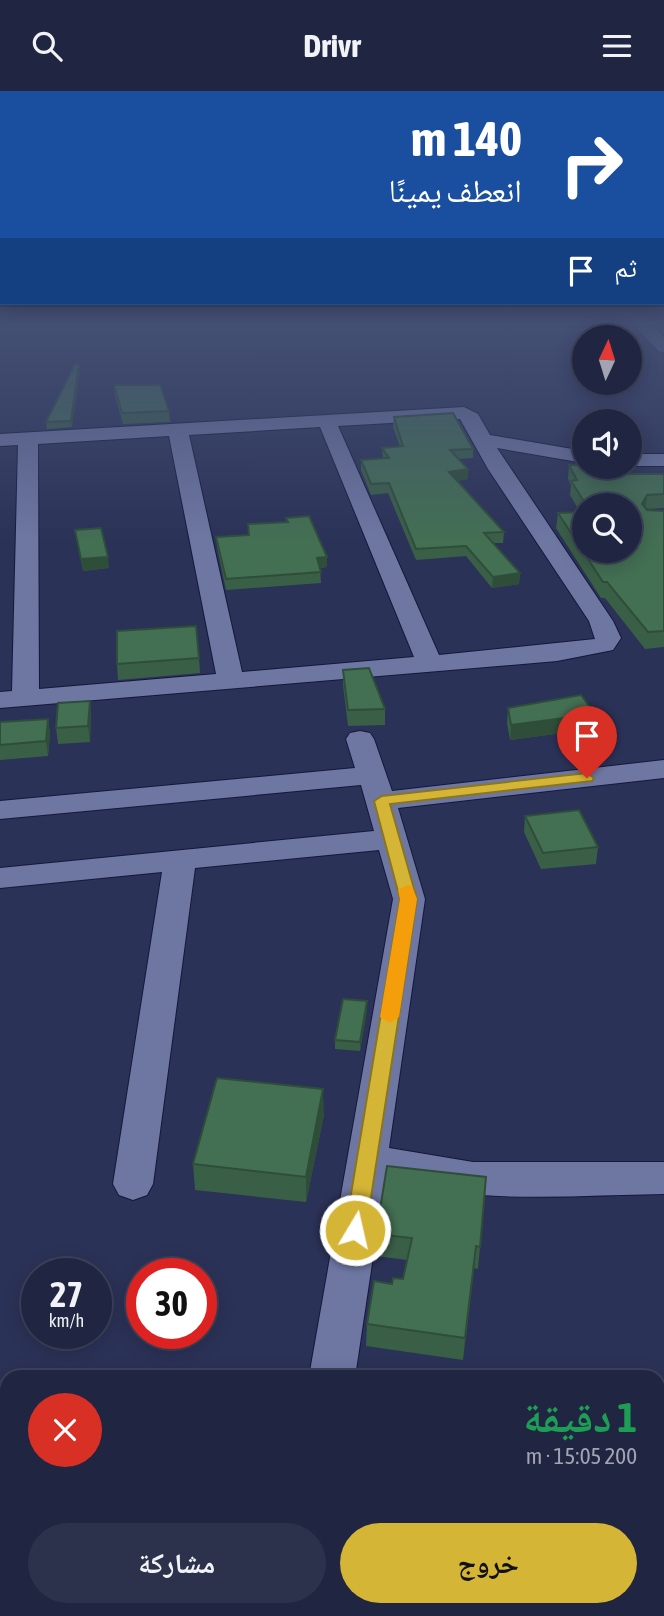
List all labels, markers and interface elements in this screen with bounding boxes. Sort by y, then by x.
icon: search [28,27,66,65]
text: Drivr [303,27,361,64]
icon: menu [598,27,636,65]
text: 140 m [411,110,522,166]
icon: right [546,119,637,210]
text: انعطف يمينًا [389,172,522,209]
icon: arrive [562,252,600,290]
text: ثم [614,253,637,283]
north arrow [572,325,642,395]
map controls [572,325,642,563]
button: sound [572,409,642,479]
button: search [572,493,642,563]
pin [557,706,617,778]
icon: arrive [568,717,606,755]
position arrow [318,1193,392,1267]
speed limit sign: 30 [126,1258,217,1349]
text: 27 [50,1274,83,1314]
text: km/h [49,1310,84,1331]
button: close [28,1393,102,1467]
text: 1 دقيقة [523,1393,637,1441]
text: 200 m · 15:05 [526,1443,637,1469]
button: مشاركة [28,1523,326,1603]
button: خروج [340,1523,637,1603]

